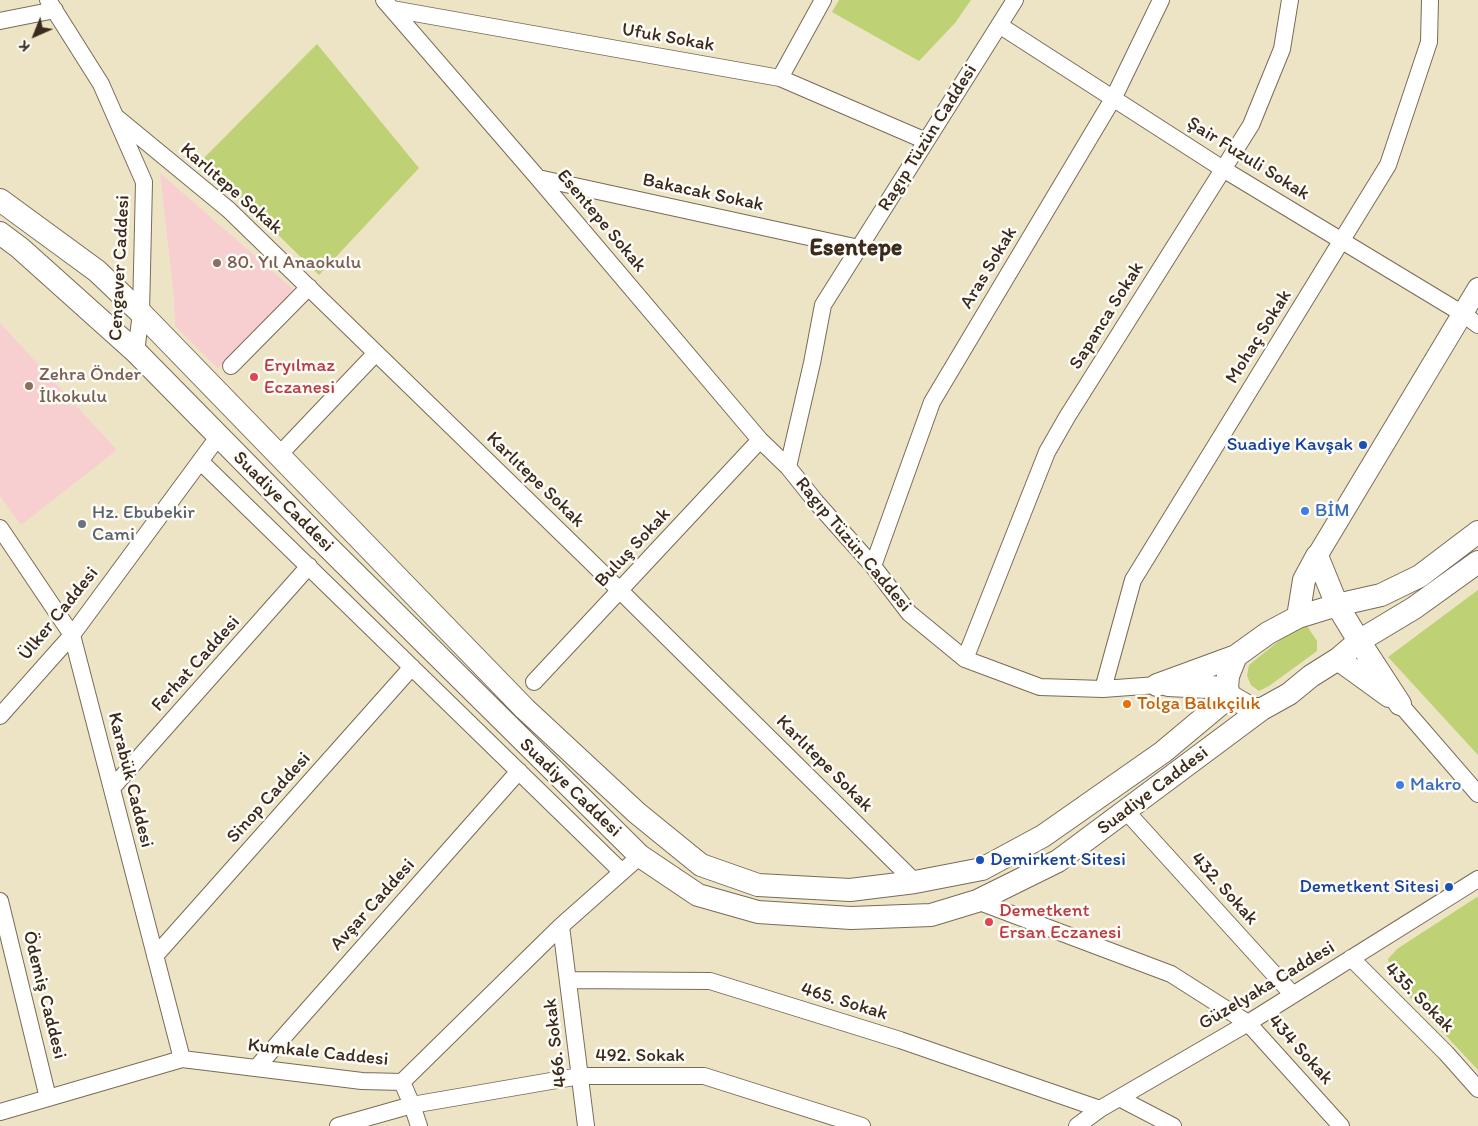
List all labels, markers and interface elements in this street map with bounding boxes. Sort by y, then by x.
north arrow [10,10,60,60]
street label: Ufuk Sokak [620,19,716,57]
text: K [15,37,33,55]
street label: Ragıp Tüzün Caddesi [874,60,982,216]
street label: Şair Fuzuli Sokak [1182,112,1314,206]
street label: Karlıtepe Sokak [175,138,287,240]
street label: Esentepe Sokak [551,165,651,277]
street label: Bakacak Sokak [640,169,766,217]
street label: Cengaver Caddesi [105,195,135,341]
street label: Aras Sokak [956,223,1022,313]
district label: Esentepe [810,235,902,263]
place label: 80. Yıl Anaokulu [227,252,361,274]
marker: 80. Yıl Anaokulu [211,257,223,269]
street label: Sapanca Sokak [1065,258,1149,374]
street label: Mohaç Sokak [1221,286,1297,388]
place label: Eryılmaz Eczanesi [264,355,335,399]
place label: Zehra Önder İlkokulu [39,364,141,408]
marker: Eryılmaz Eczanesi [248,371,260,383]
marker: Zehra Önder İlkokulu [23,380,35,392]
street label: Karlıtepe Sokak [481,427,589,533]
place label: Suadiye Kavşak [1227,434,1353,456]
marker: Suadiye Kavşak [1357,439,1369,451]
street label: Suadiye Caddesi [228,447,338,557]
street label: Ragıp Tüzün Caddesi [790,473,916,617]
place label: BİM [1315,500,1350,522]
place label: Hz. Ebubekir Cami [92,502,195,546]
street label: Buluş Sokak [590,503,676,593]
marker: BİM [1299,505,1311,517]
marker: Hz. Ebubekir Cami [76,518,88,530]
street label: Ülker Caddesi [14,563,104,665]
street label: Ferhat Caddesi [147,611,245,717]
place label: Tolga Balıkçilık [1137,693,1260,715]
marker: Tolga Balıkçilık [1121,698,1133,710]
street label: Karabük Caddesi [102,710,158,850]
street label: Karlıtepe Sokak [771,711,877,817]
street label: Suadiye Caddesi [514,734,626,842]
street label: Suadiye Caddesi [1093,742,1213,840]
street label: Sinop Caddesi [222,748,316,848]
place label: Makro [1410,774,1461,796]
marker: Makro [1394,779,1406,791]
street label: 432. Sokak [1185,848,1263,930]
place label: Demirkent Sitesi [990,849,1126,871]
street label: Avşar Caddesi [326,854,420,956]
marker: Demirkent Sitesi [974,854,986,866]
place label: Demetkent Sitesi [1299,876,1439,898]
marker: Demetkent Sitesi [1443,881,1455,893]
place label: Demetkent Ersan Eczanesi [999,900,1121,944]
marker: Demetkent Ersan Eczanesi [983,916,995,928]
street label: Ödemiş Caddesi [17,929,71,1061]
street label: Güzelyaka Caddesi [1195,936,1339,1036]
street label: 435. Sokak [1379,958,1459,1038]
street label: 465. Sokak [798,978,890,1026]
street label: 466. Sokak [539,997,573,1089]
street label: 434 Sokak [1263,1010,1337,1090]
street label: Kumkale Caddesi [247,1034,389,1072]
street label: 492. Sokak [595,1045,685,1067]

